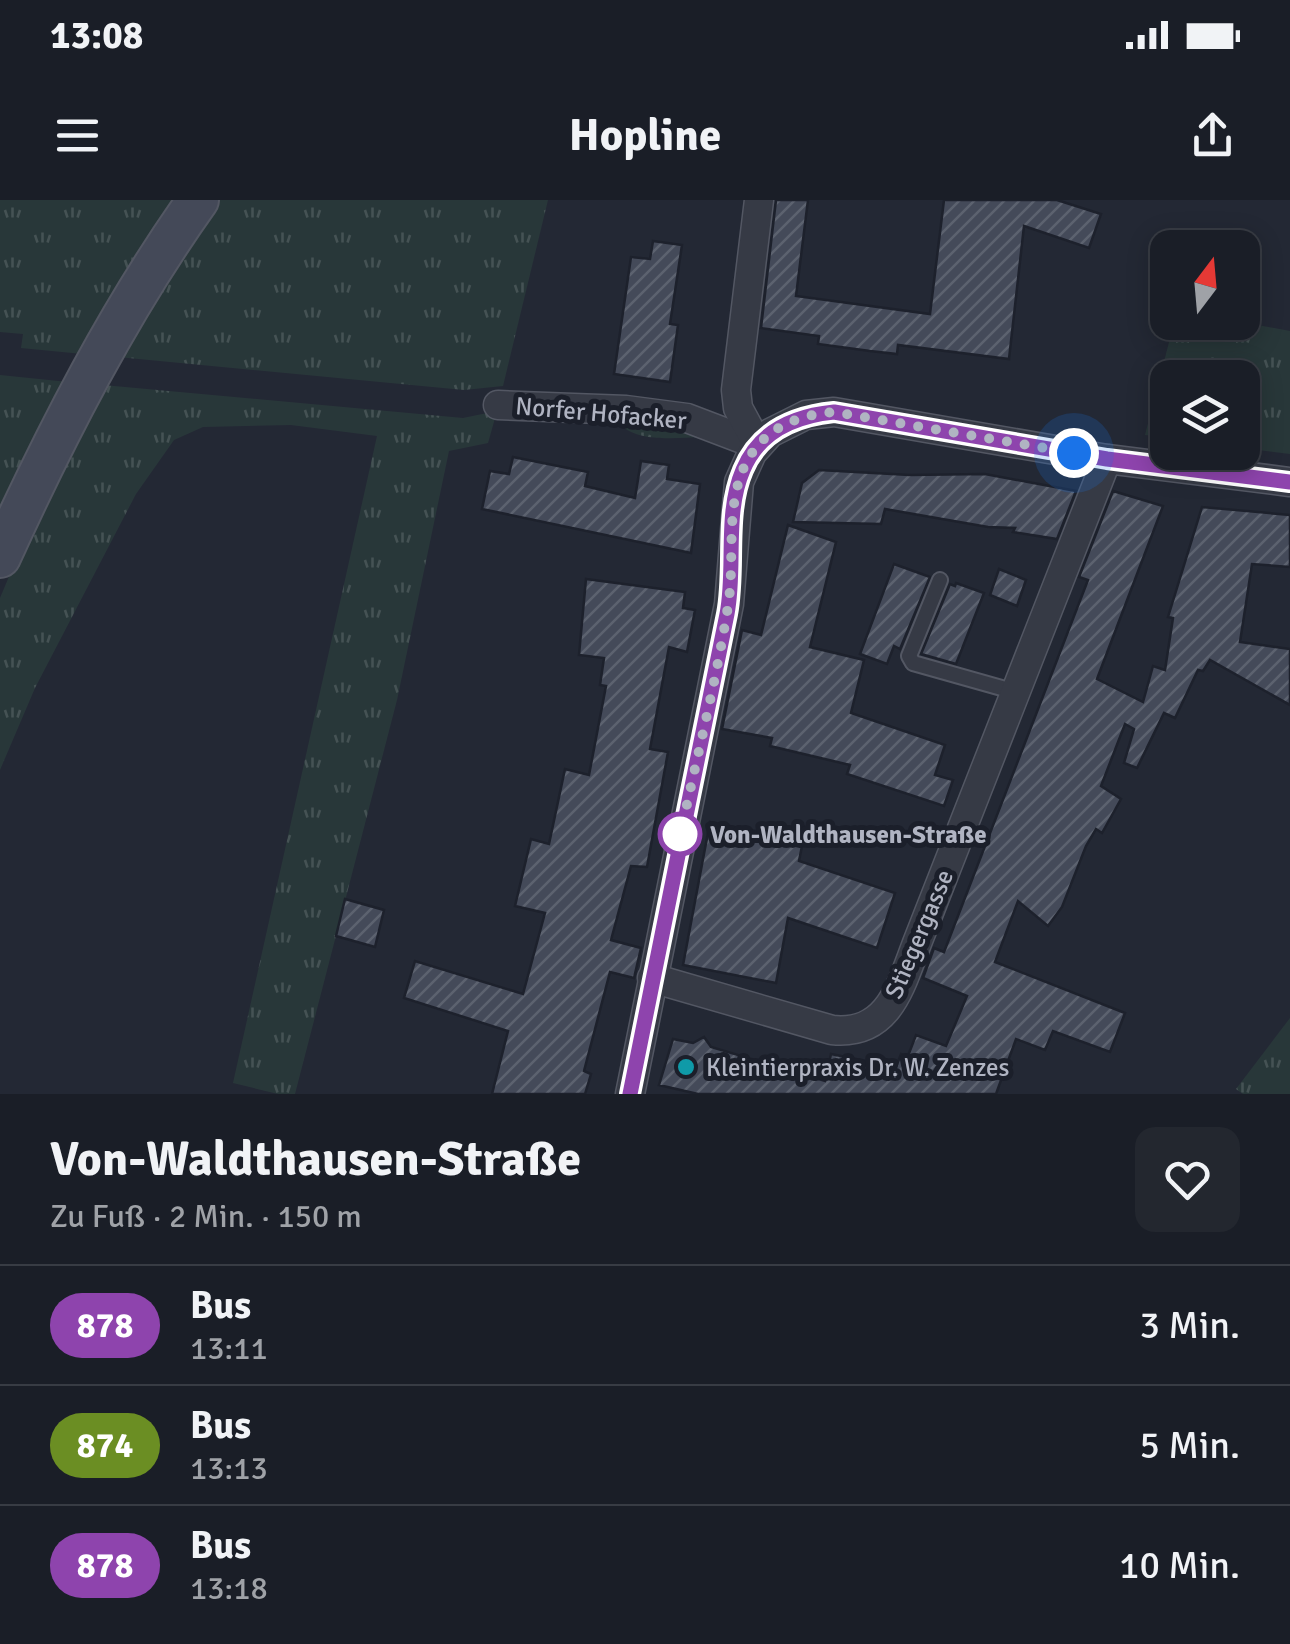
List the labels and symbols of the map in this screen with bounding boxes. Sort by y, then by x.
north arrow [1150,230,1260,340]
street label: Norfer Hofacker [514,390,689,436]
your location [1049,428,1099,478]
marker: Von-Waldthausen-Straße [659,813,701,855]
place label: Von-Waldthausen-Straße [710,819,987,850]
street label: Stiegergasse [878,865,960,1003]
place label: Kleintierpraxis Dr. W. Zenzes [706,1052,1010,1083]
marker: Kleintierpraxis Dr. W. Zenzes [675,1056,697,1078]

